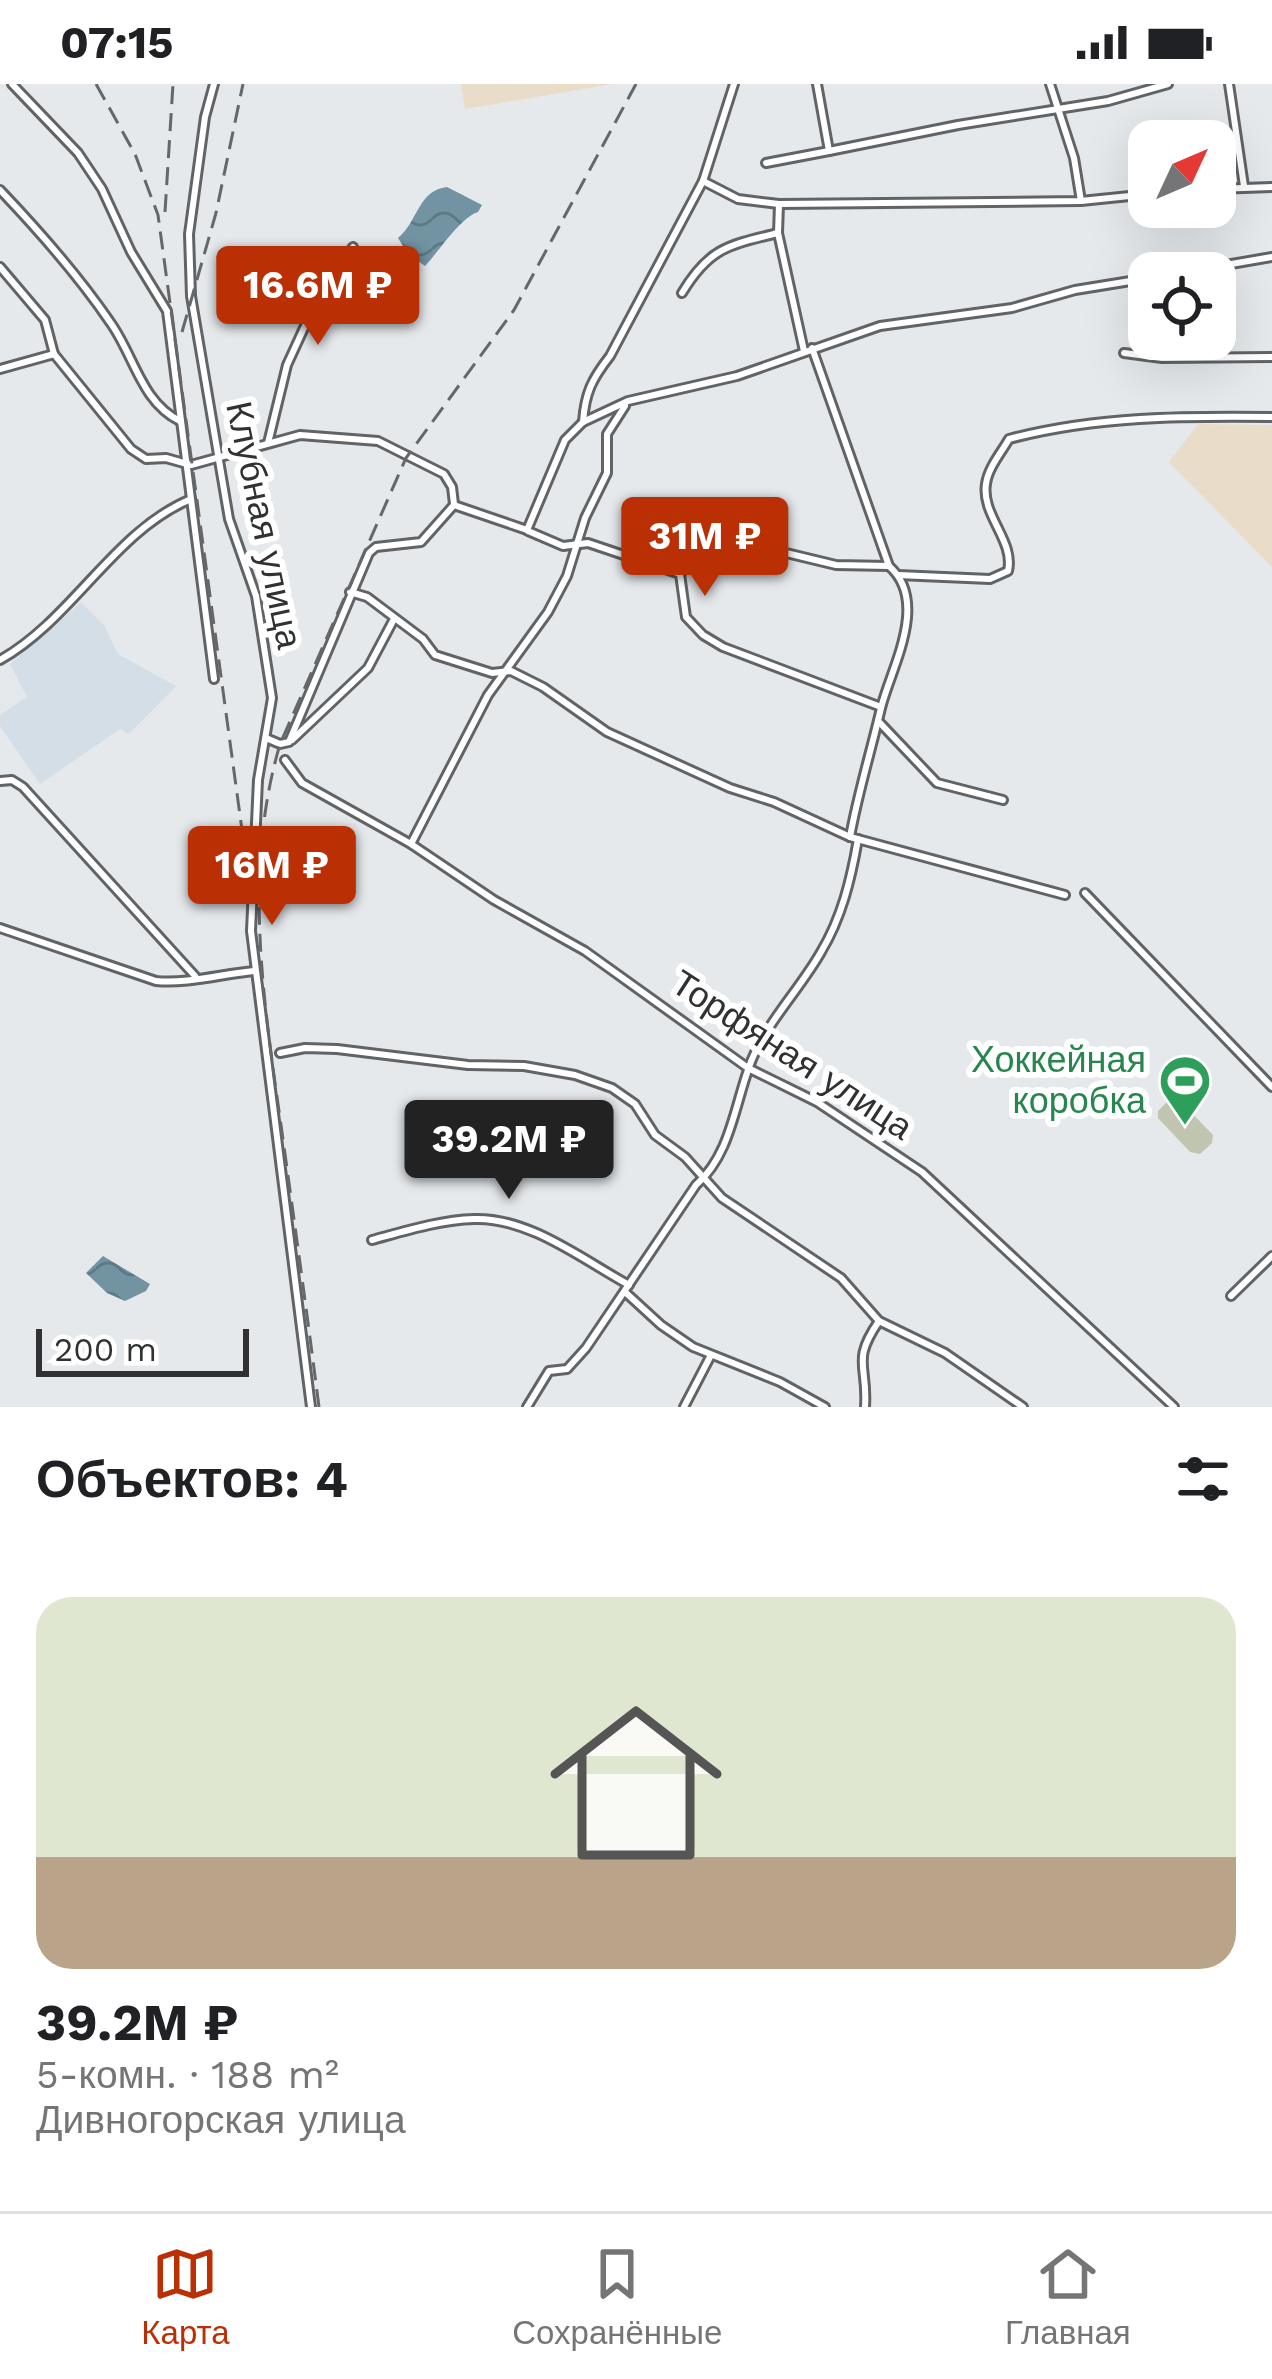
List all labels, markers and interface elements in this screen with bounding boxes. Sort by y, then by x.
text: 07:15 [60,16,174,69]
north arrow [1128,120,1236,228]
map controls [1128,120,1236,360]
pin: 16.6M ₽ [207,246,429,348]
button: locate [1128,252,1236,360]
text: 16.6M ₽ [243,262,393,307]
street label: Клубная улица [217,398,311,653]
pin: 31M ₽ [621,497,789,599]
text: 31M ₽ [648,513,762,558]
pin: 16M ₽ [188,826,356,928]
text: 16M ₽ [215,842,329,887]
street label: Торфяная улица [664,962,921,1149]
place label: Хоккейная коробка [971,1039,1147,1122]
sports icon: Хоккейная коробка [1157,1053,1213,1127]
pin: 39.2M ₽ [398,1100,620,1202]
text: 39.2M ₽ [432,1116,586,1161]
scale bar [36,1323,249,1376]
text: 200 m [54,1330,157,1369]
icon: filters [1170,1446,1236,1512]
text: Объектов: 4 [36,1450,348,1509]
icon: home [528,1675,744,1891]
text: 39.2M ₽ [36,1993,239,2052]
text: 5-комн. · 188 m² [36,2052,339,2097]
text: Дивногорская улица [36,2097,406,2142]
tab: Карта [141,2241,230,2352]
tab: Сохранённые [512,2241,722,2352]
tab: Главная [1005,2241,1131,2352]

